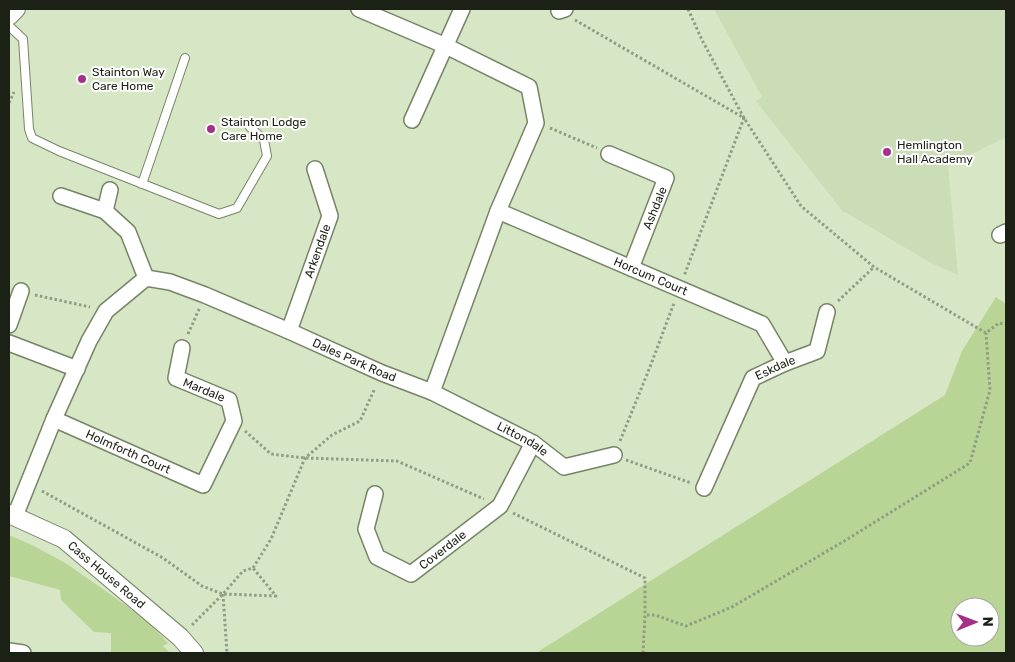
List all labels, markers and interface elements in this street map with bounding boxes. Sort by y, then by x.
place label: Stainton Way Care Home [92,65,165,93]
marker: Stainton Way Care Home [76,73,88,85]
place label: Stainton Lodge Care Home [221,115,306,143]
marker: Stainton Lodge Care Home [205,123,217,135]
place label: Hemlington Hall Academy [897,138,973,166]
marker: Hemlington Hall Academy [881,146,893,158]
street label: Ashdale [640,184,670,231]
street label: Arkendale [302,222,334,280]
street label: Horcum Court [612,254,690,298]
street label: Dales Park Road [310,336,398,385]
street label: Eskdale [753,353,798,383]
street label: Mardale [181,375,227,405]
street label: Littondale [495,419,551,459]
street label: Holmforth Court [83,427,173,477]
street label: Coverdale [416,527,469,572]
street label: Cass House Road [65,538,148,611]
north arrow [950,597,1000,647]
text: N [979,617,996,627]

